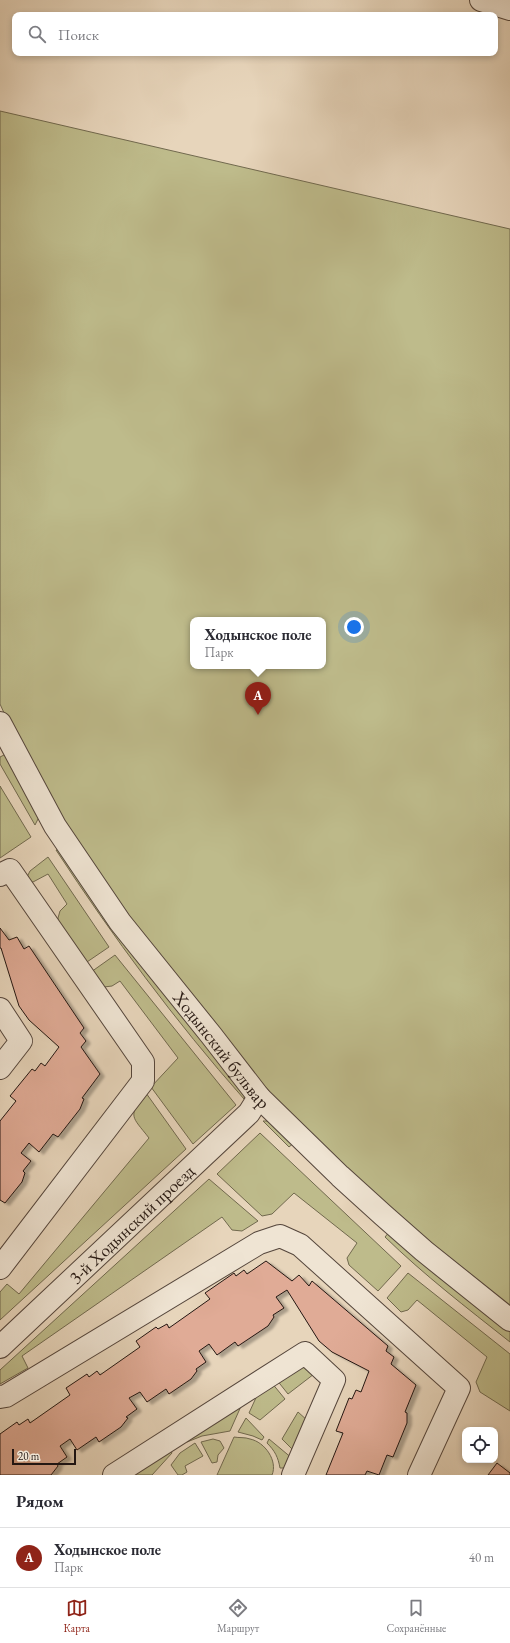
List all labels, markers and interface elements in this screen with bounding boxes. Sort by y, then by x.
search box [12,12,498,56]
icon: search [26,23,48,45]
text: Поиск [58,25,99,44]
popup [190,617,326,669]
your location [344,617,364,637]
text: Ходынское поле [204,625,312,644]
text: Парк [204,644,233,661]
pin: A [245,682,271,715]
street label: Ходынский бульвар [168,985,275,1113]
street label: 3-й Ходынский проезд [64,1159,199,1288]
map controls [462,1427,498,1463]
button: locate [462,1427,498,1463]
scale bar [12,1447,76,1466]
text: 20 m [18,1449,39,1463]
text: Рядом [16,1490,64,1512]
text: Ходынское поле [54,1540,161,1559]
text: A [24,1549,34,1566]
text: 40 m [469,1549,494,1566]
text: Парк [54,1559,83,1576]
tab: Карта [64,1597,90,1635]
tab: Маршрут [217,1597,259,1635]
tab: Сохранённые [386,1597,446,1635]

